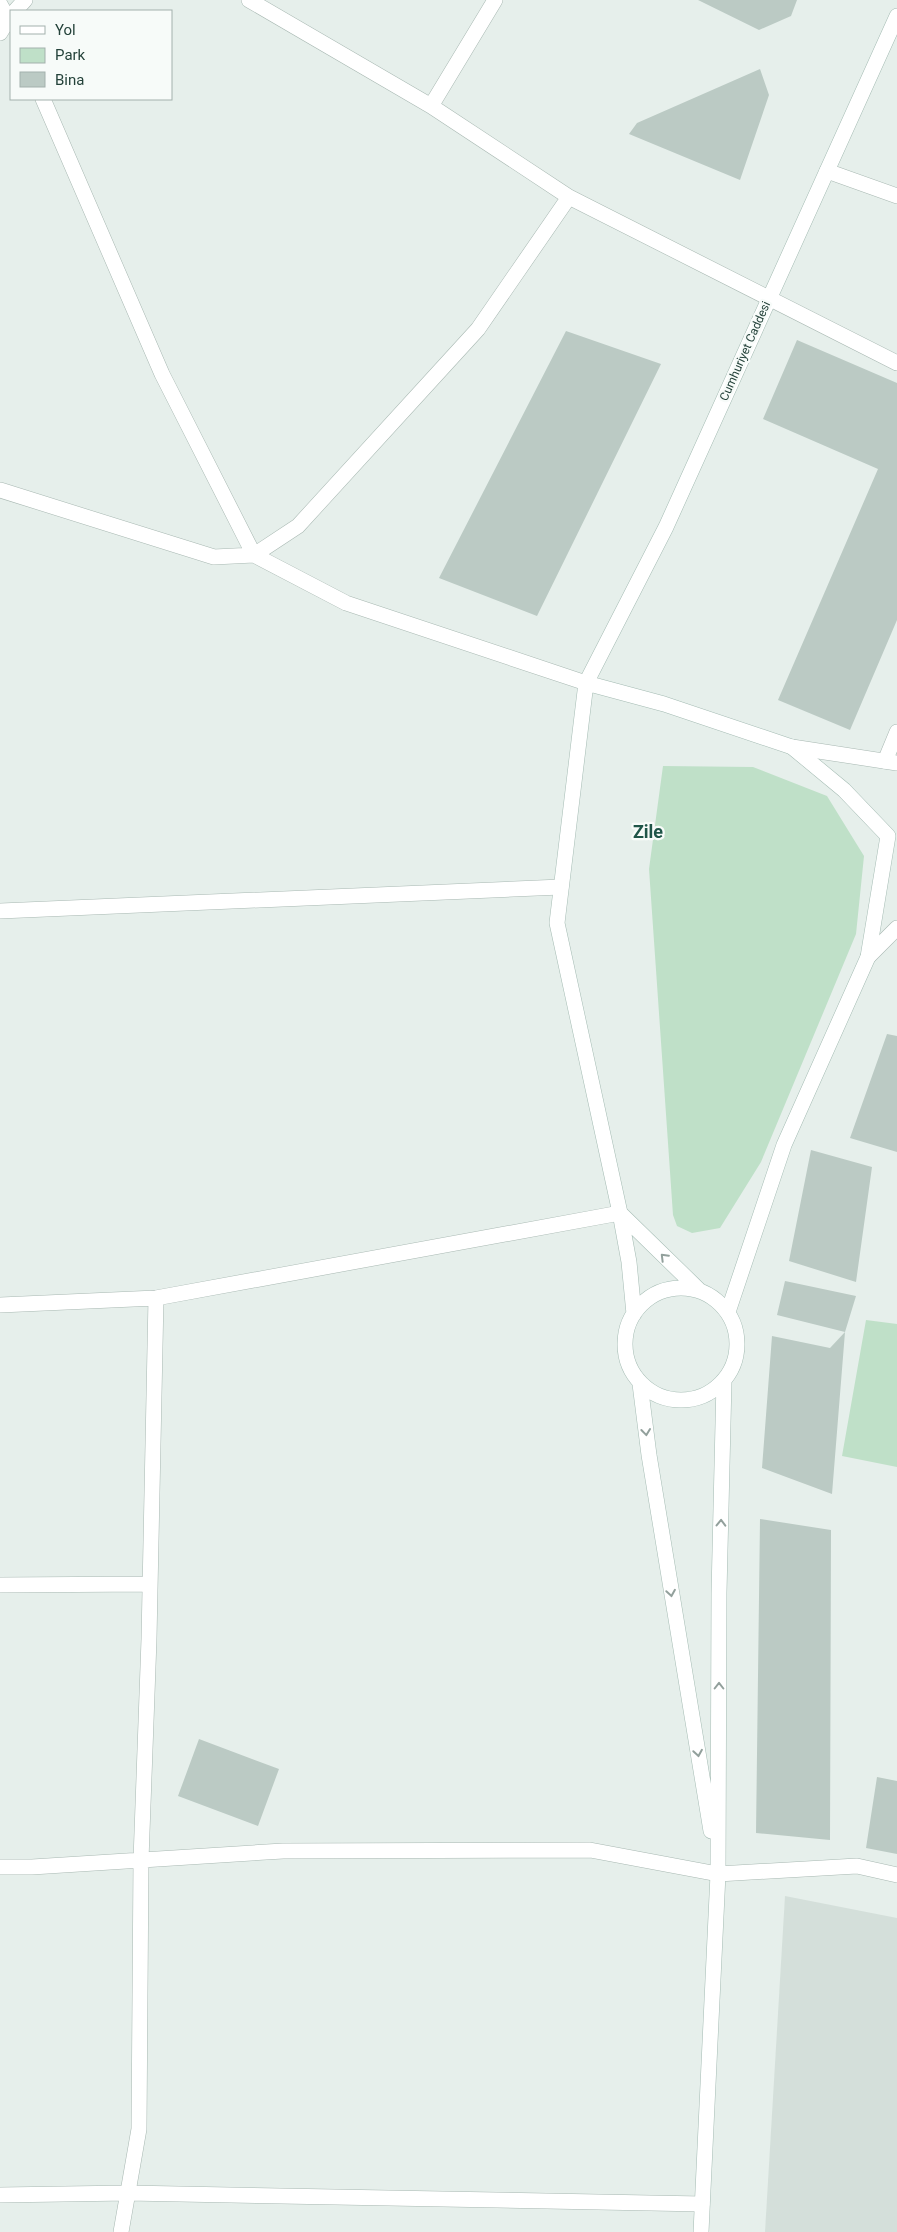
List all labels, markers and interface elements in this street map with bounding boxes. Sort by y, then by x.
legend [10,10,172,100]
text: Yol [55,21,76,39]
text: Park [55,46,86,64]
text: Bina [55,71,84,89]
street label: Cumhuriyet Caddesi [717,299,773,403]
district label: Zile [633,821,663,842]
one-way arrow [660,1254,669,1263]
one-way arrow [640,1429,651,1437]
one-way arrow [716,1519,726,1526]
one-way arrow [666,1588,676,1597]
one-way arrow [714,1681,724,1689]
one-way arrow [692,1749,702,1757]

